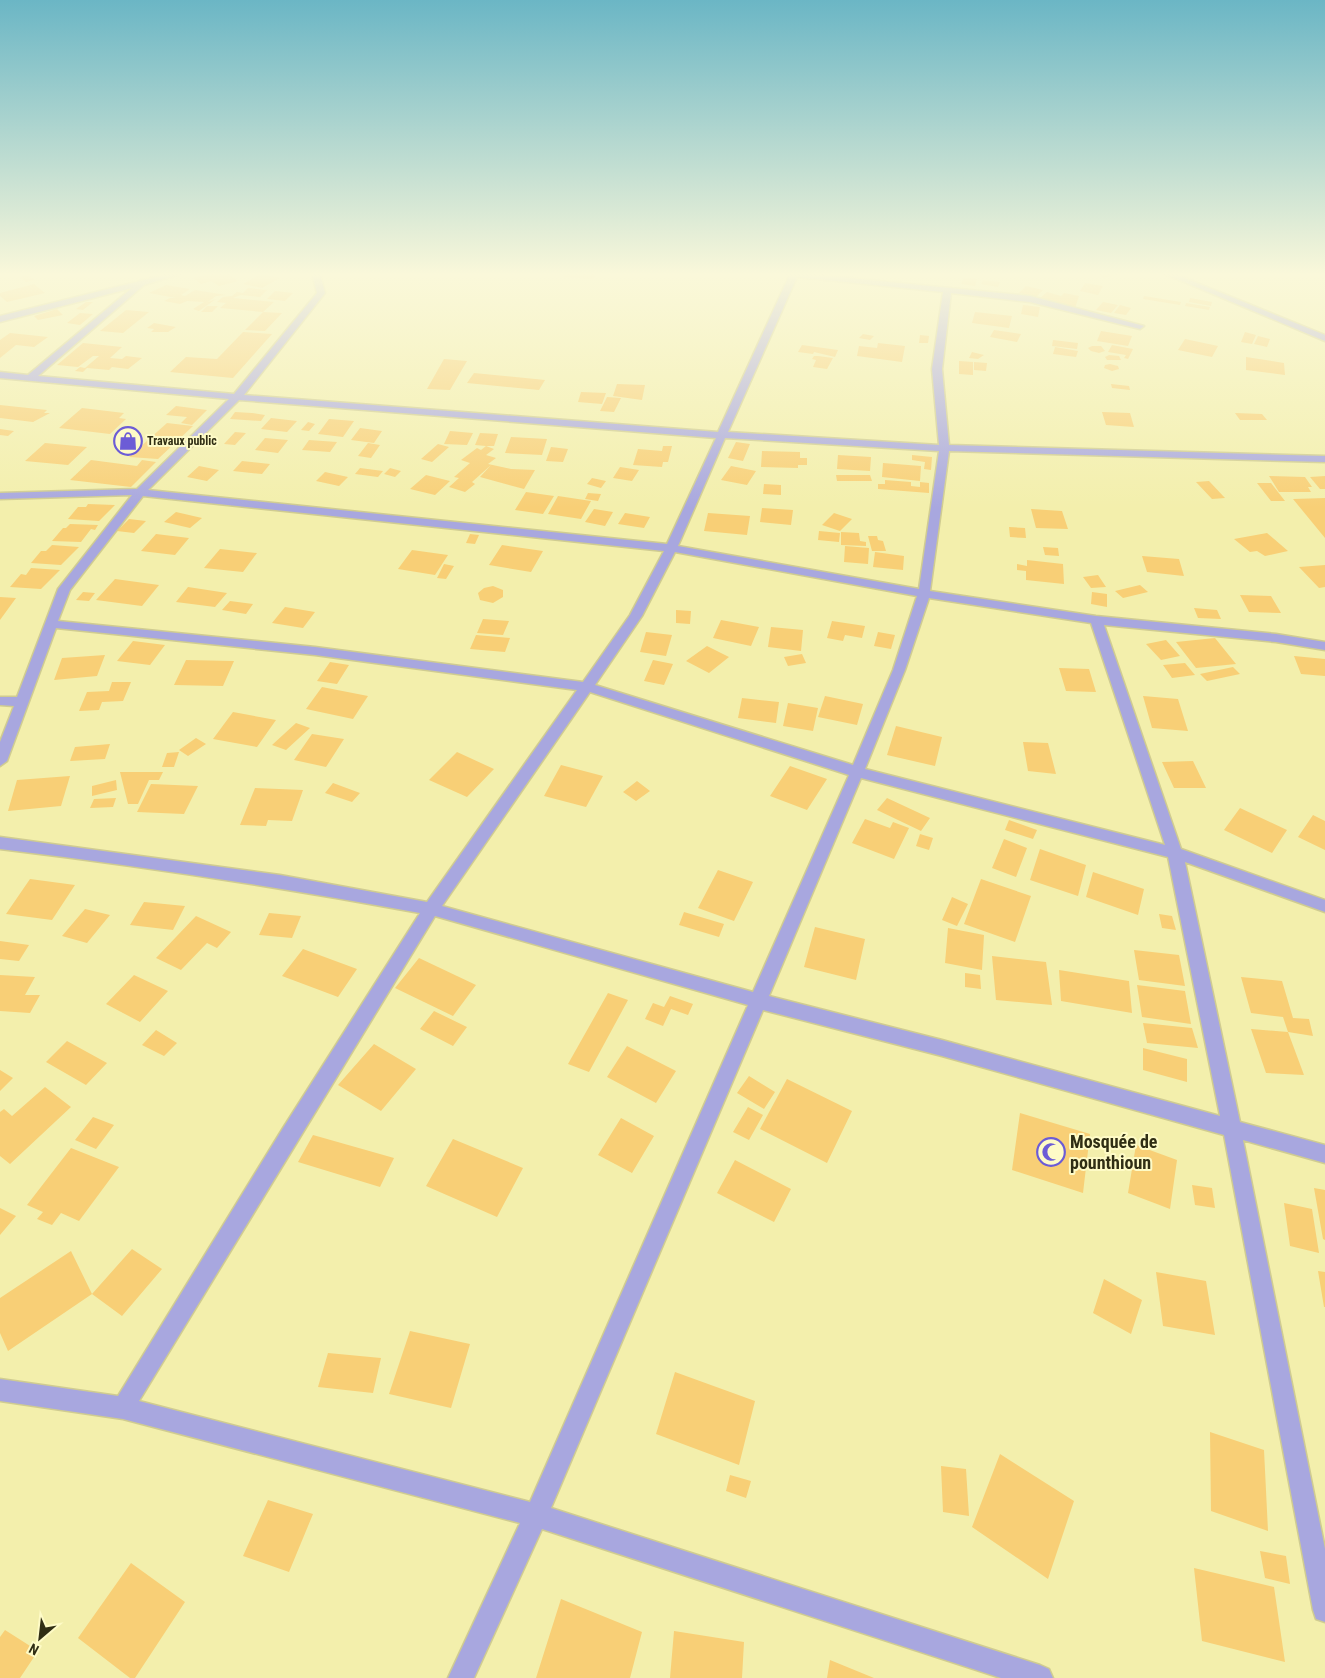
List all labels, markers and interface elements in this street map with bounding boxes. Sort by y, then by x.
shop icon: Travaux public [113,426,143,456]
place label: Travaux public [147,434,217,448]
place label: Mosquée de pounthioun [1070,1131,1158,1173]
mosque icon: Mosquée de pounthioun [1036,1137,1066,1167]
north arrow [15,1613,65,1663]
text: N [26,1640,41,1659]

